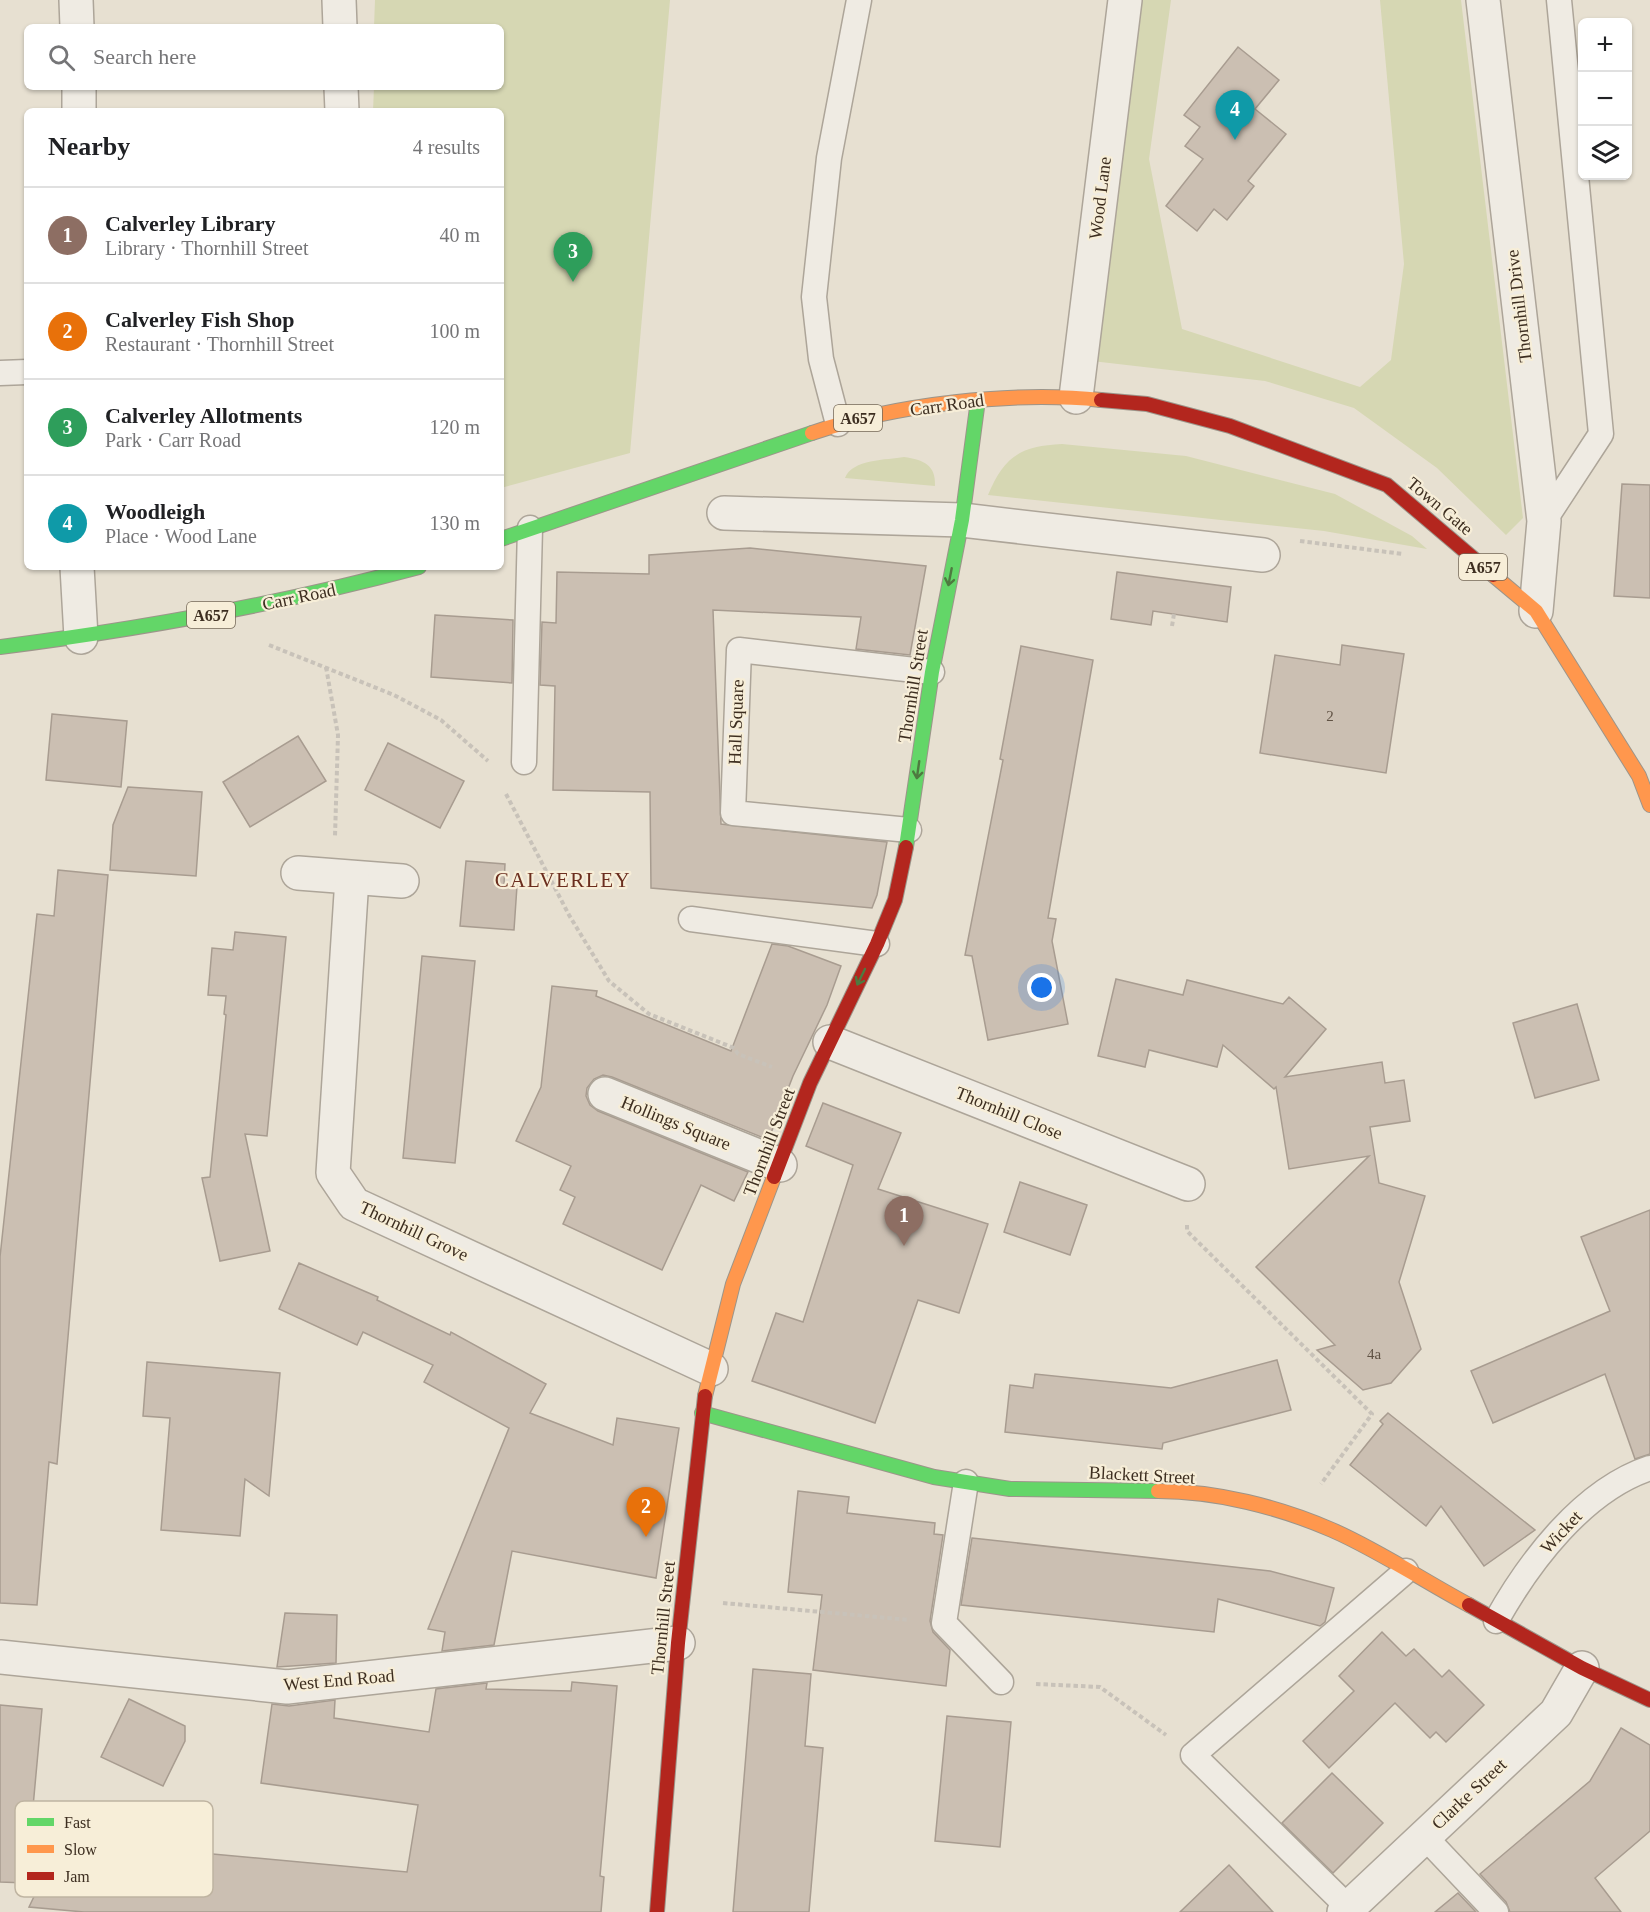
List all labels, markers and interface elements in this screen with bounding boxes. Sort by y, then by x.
map controls [1578,18,1632,180]
button: + [1578,18,1632,72]
search box [24,24,504,90]
icon: search [45,41,78,74]
text: Search here [93,44,196,69]
button: − [1578,72,1632,126]
pin: 4 [1216,90,1254,140]
button: layers [1578,126,1632,180]
text: Nearby [48,132,130,161]
text: 4 results [413,136,480,158]
street label: Wood Lane [1085,156,1115,240]
text: Calverley Library [105,211,275,236]
text: 1 [63,224,73,246]
text: 40 m [439,224,480,246]
pin: 3 [554,232,592,282]
text: Library · Thornhill Street [105,237,308,259]
street label: Thornhill Drive [1502,248,1536,364]
text: Calverley Fish Shop [105,307,294,332]
text: 2 [63,320,73,342]
text: 100 m [429,320,480,342]
text: Restaurant · Thornhill Street [105,333,334,355]
street label: Carr Road [909,390,985,420]
text: Calverley Allotments [105,403,302,428]
road number: A657 [834,405,882,431]
text: 3 [63,416,73,438]
text: 120 m [429,416,480,438]
text: Park · Carr Road [105,429,241,451]
street label: Town Gate [1403,473,1477,539]
text: Woodleigh [105,499,205,524]
text: 4 [63,512,73,534]
text: 130 m [429,512,480,534]
text: Place · Wood Lane [105,525,257,547]
road number: A657 [1459,554,1507,580]
one-way arrow [944,567,955,587]
street label: Carr Road [260,579,338,615]
road number: A657 [187,602,235,628]
street label: Thornhill Street [894,628,932,744]
street label: Hall Square [725,679,747,765]
house number: 2 [1326,708,1334,724]
one-way arrow [912,759,923,779]
district label: CALVERLEY [495,868,631,892]
one-way arrow [855,967,867,985]
your location [1027,973,1056,1002]
street label: Thornhill Close [953,1082,1065,1144]
street label: Thornhill Street [739,1085,799,1199]
street label: Hollings Square [618,1092,734,1154]
pin: 1 [884,1196,924,1246]
street label: Thornhill Grove [357,1197,471,1265]
house number: 4a [1367,1346,1381,1362]
street label: Blackett Street [1088,1462,1196,1488]
pin: 2 [626,1488,666,1537]
street label: Wicket [1536,1506,1586,1558]
street label: Thornhill Street [647,1560,679,1676]
street label: West End Road [283,1665,395,1695]
street label: Clarke Street [1428,1754,1510,1834]
legend [15,1801,213,1897]
text: Fast [64,1814,91,1831]
text: Slow [64,1841,97,1858]
text: Jam [64,1868,90,1885]

